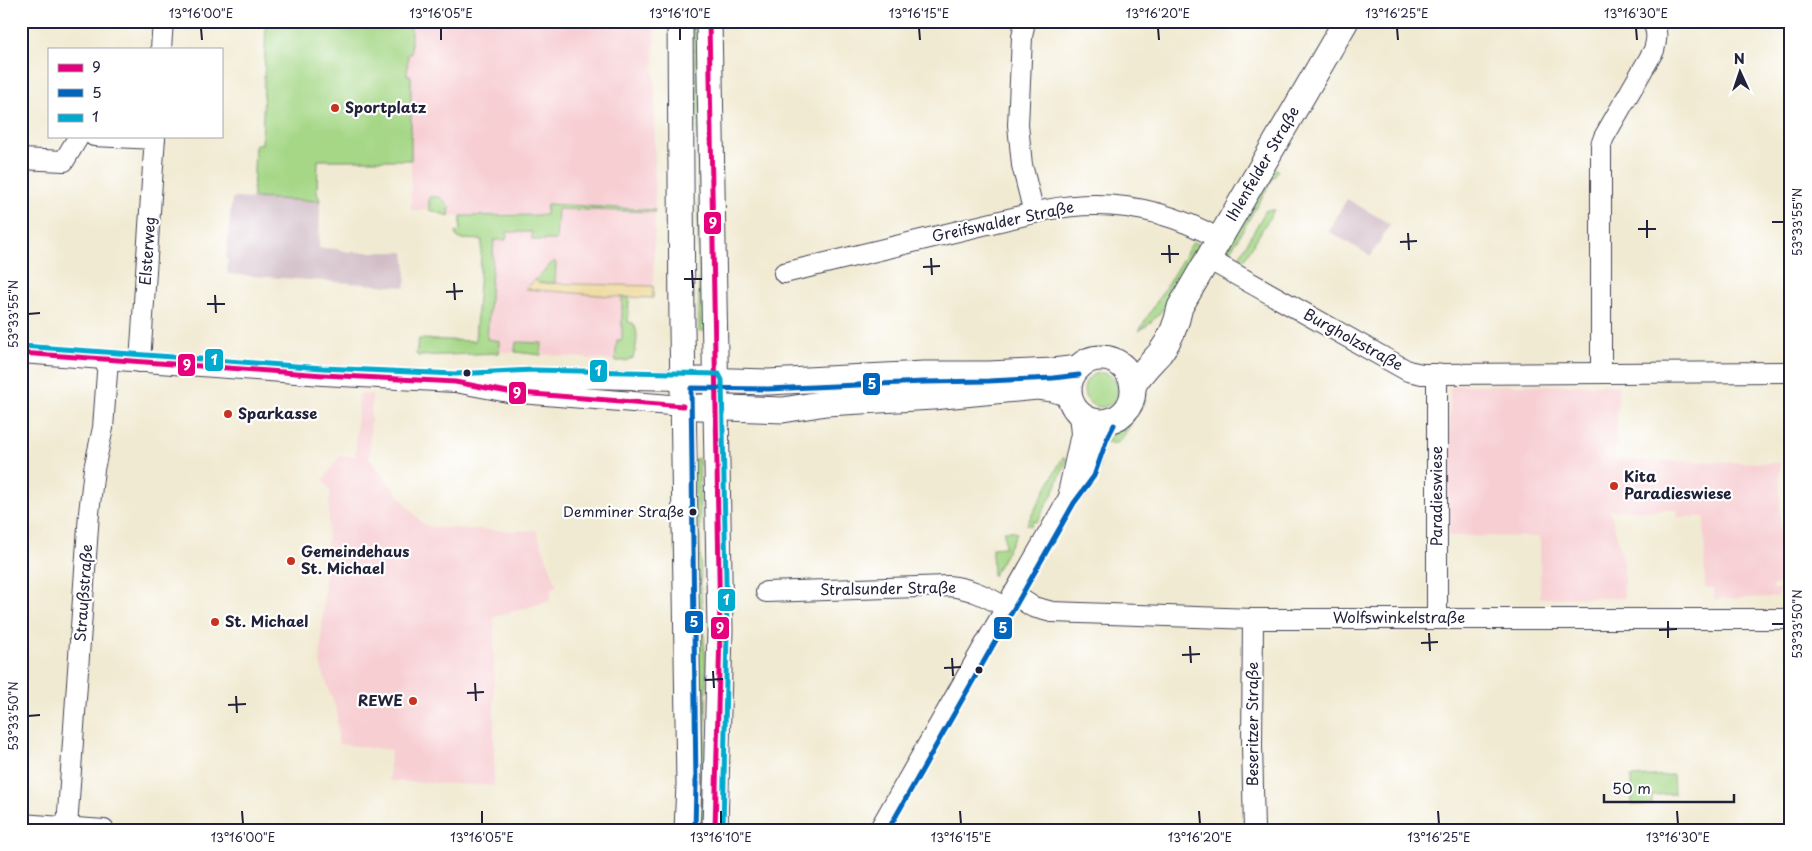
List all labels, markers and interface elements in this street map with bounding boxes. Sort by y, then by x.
text: 13°16'00"E [169,4,233,22]
text: 13°16'05"E [409,4,473,22]
text: 13°16'10"E [649,4,711,22]
text: 13°16'15"E [889,4,949,22]
text: 13°16'20"E [1126,4,1190,22]
text: 13°16'25"E [1365,4,1429,22]
text: 13°16'30"E [1604,4,1668,22]
legend [48,48,222,138]
north arrow [1714,48,1764,98]
text: N [1733,48,1745,69]
text: 9 [92,54,101,77]
text: 5 [92,80,102,103]
place label: Sportplatz [345,95,426,118]
street label: Ihlenfelder Straße [1219,101,1304,225]
marker: Sportplatz [329,102,341,114]
text: 1 [92,104,99,127]
text: 53°33'55"N [1788,188,1806,256]
street label: Greifswalder Straße [930,194,1076,247]
line badge: 9 [703,211,722,235]
text: 9 [709,212,717,233]
street label: Elsterweg [133,216,160,286]
text: 53°33'55"N [4,280,22,348]
street label: Burgholzstraße [1300,302,1408,376]
line badge: 1 [204,348,224,372]
text: 1 [211,349,218,370]
line badge: 9 [177,353,196,377]
text: 9 [183,354,191,375]
line badge: 1 [589,359,608,383]
text: 1 [595,360,602,381]
unlabelled marker [462,368,472,378]
line badge: 5 [862,372,881,396]
text: 5 [868,373,877,394]
line badge: 9 [508,381,527,405]
text: 9 [513,382,521,403]
place label: Sparkasse [238,401,317,424]
marker: Sparkasse [222,408,234,420]
street label: Paradieswiese [1424,446,1447,546]
place label: Kita Paradieswiese [1624,464,1732,504]
marker: Kita Paradieswiese [1608,480,1620,492]
place label: Demminer Straße [563,501,684,522]
marker: Demminer Straße [688,507,698,517]
place label: Gemeindehaus St. Michael [301,539,410,579]
street label: Straußstraße [68,543,97,643]
marker: Gemeindehaus St. Michael [285,555,297,567]
street label: Stralsunder Straße [820,575,956,600]
line badge: 1 [717,588,736,612]
text: 1 [723,589,730,610]
text: 53°33'50"N [1788,589,1806,659]
street label: Wolfswinkelstraße [1333,605,1465,628]
place label: St. Michael [225,609,308,632]
line badge: 5 [684,610,704,634]
text: 5 [690,611,699,632]
marker: St. Michael [209,616,221,628]
line badge: 9 [710,616,730,640]
line badge: 5 [993,616,1013,640]
text: 9 [716,617,724,638]
text: 5 [999,617,1008,638]
street label: Beseritzer Straße [1240,662,1263,786]
unlabelled marker [974,665,984,675]
text: 53°33'50"N [4,681,22,751]
place label: REWE [358,688,403,711]
marker: REWE [407,695,419,707]
scale bar [1604,771,1734,803]
text: 50 m [1612,776,1651,799]
text: 13°16'00"E [211,828,275,846]
text: 13°16'05"E [450,828,514,846]
text: 13°16'10"E [690,828,752,846]
text: 13°16'15"E [931,828,991,846]
text: 13°16'20"E [1168,828,1232,846]
text: 13°16'25"E [1407,828,1471,846]
text: 13°16'30"E [1646,828,1710,846]

